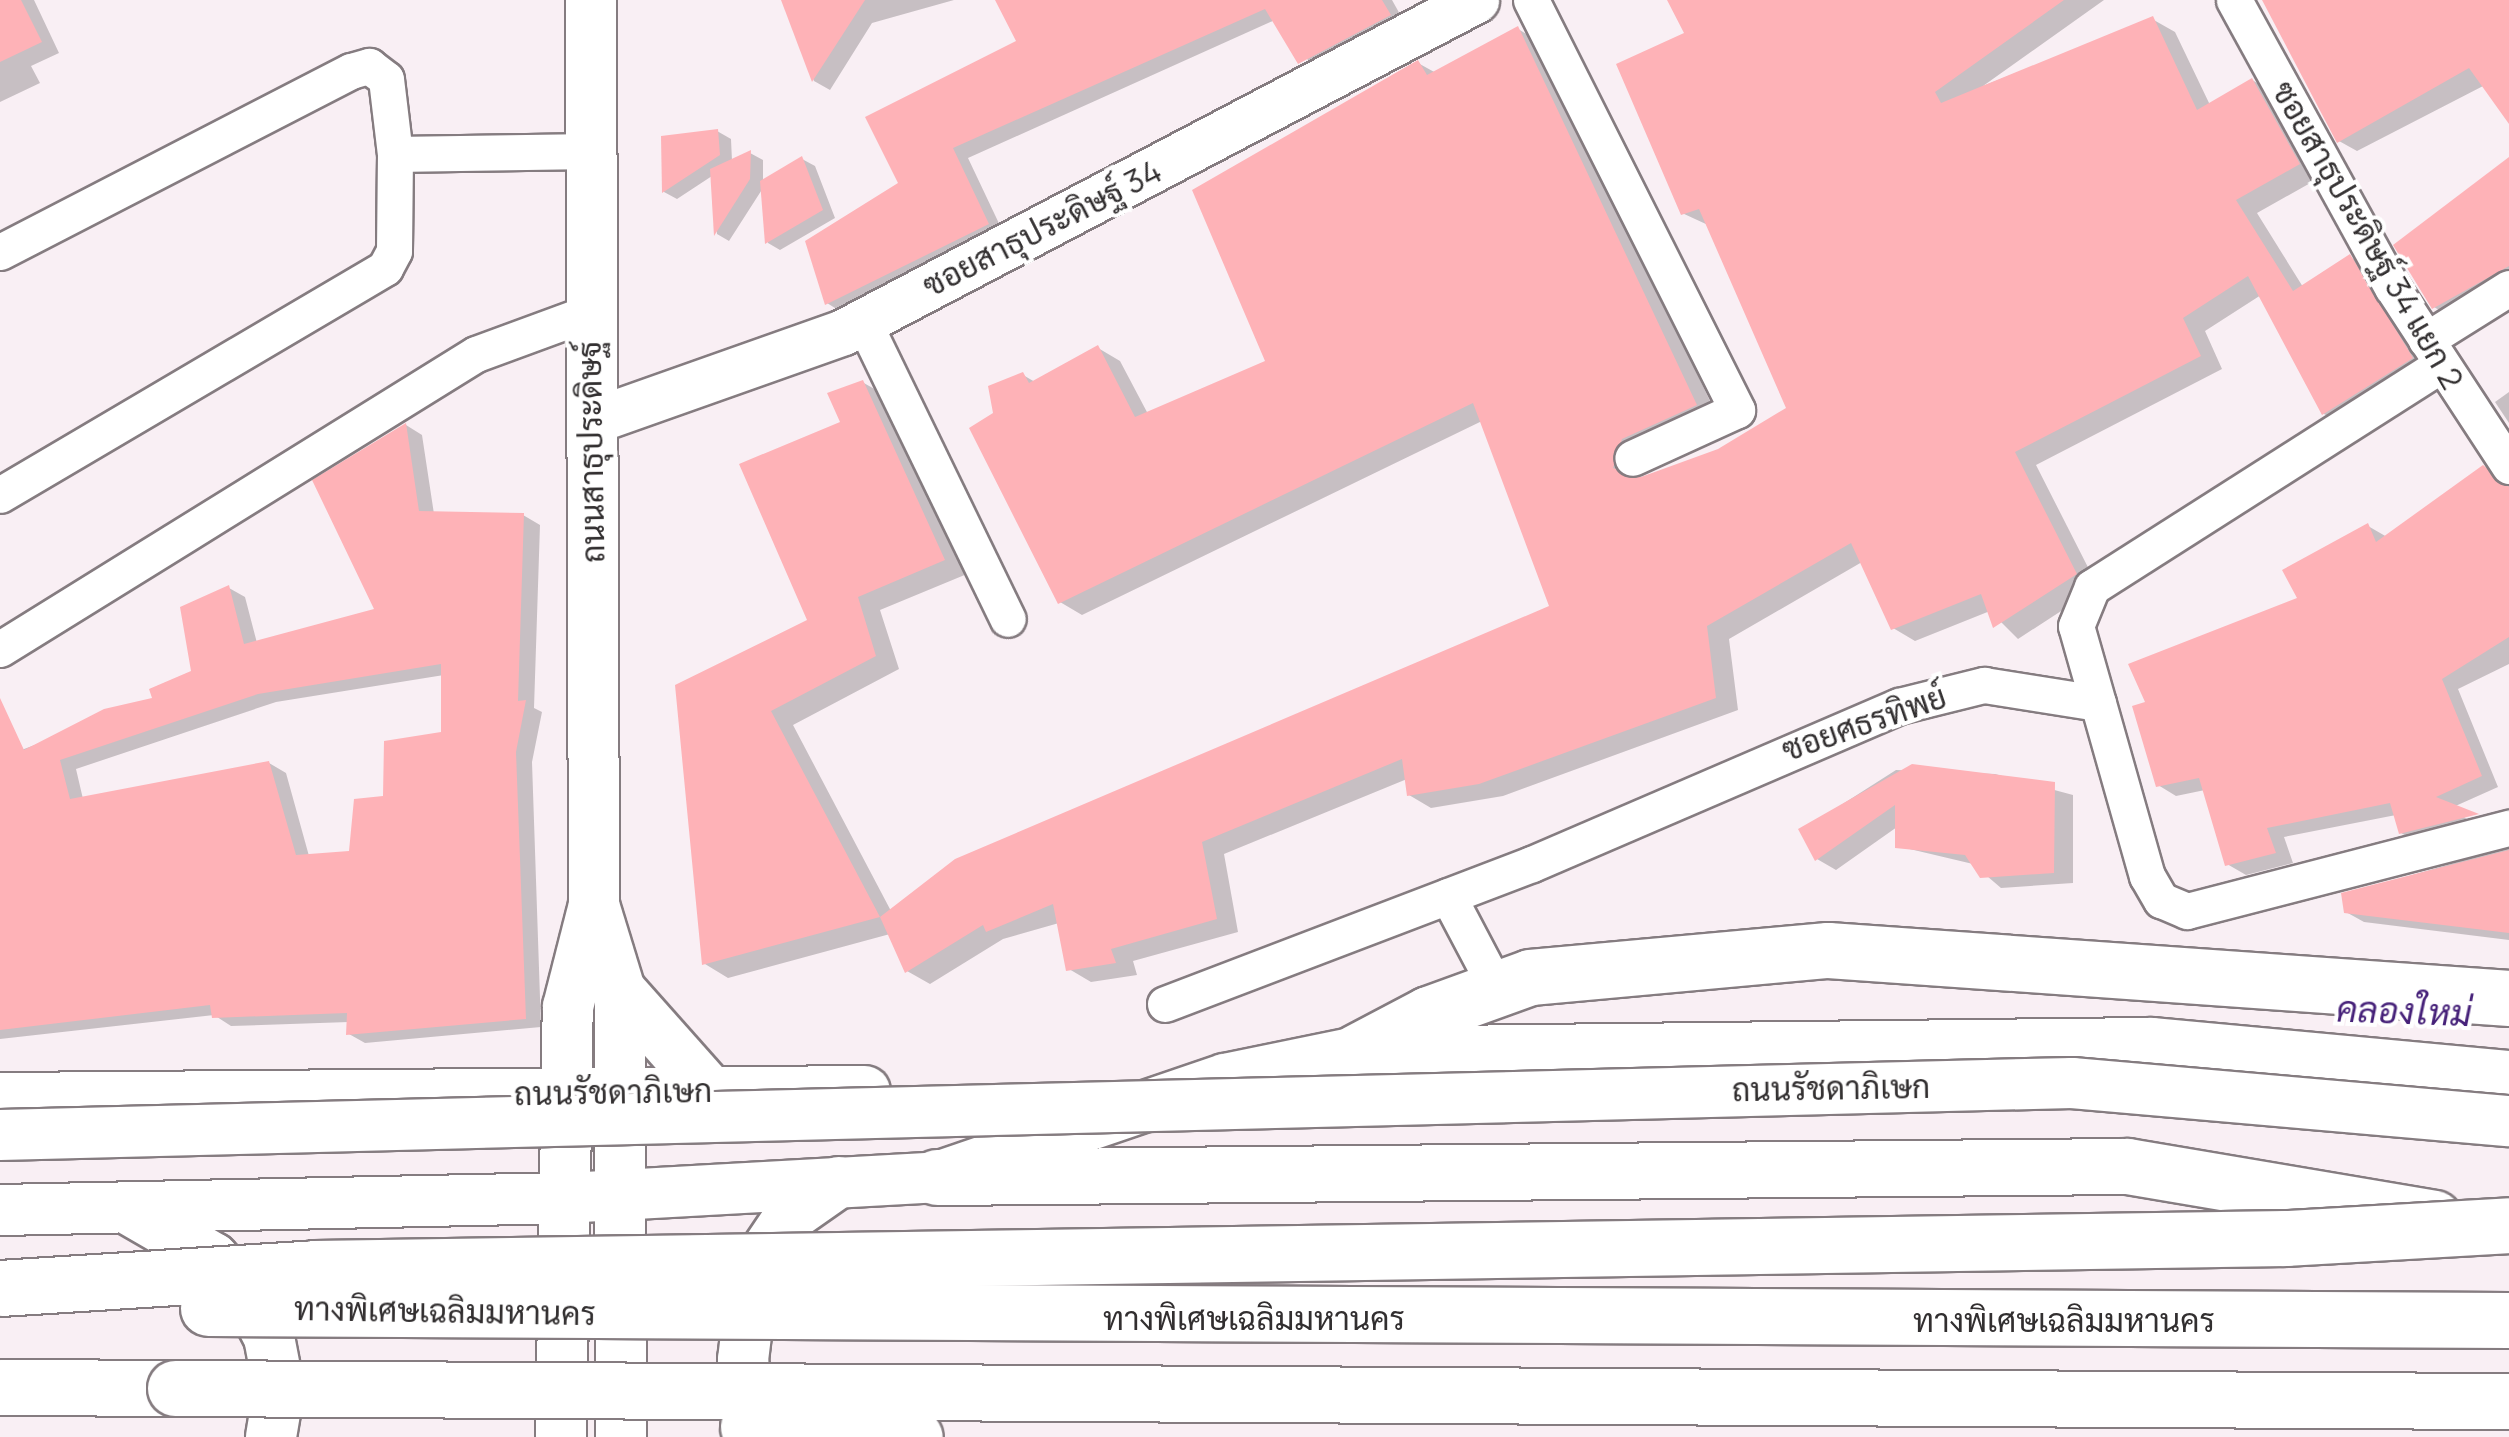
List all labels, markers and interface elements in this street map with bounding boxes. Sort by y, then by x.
street label: ซอยสาธุประดิษฐ์ 34 แยก 2 [2264,74,2472,396]
street label: ซอยสาธุประดิษฐ์ 34 [916,151,1168,305]
street label: ถนนสาธุประดิษฐ์ [570,341,612,563]
street label: ซอยศธรทิพย์ [1777,677,1951,769]
water label: คลองใหม่ [2336,988,2472,1034]
street label: ถนนรัชดาภิเษก [1731,1067,1931,1109]
street label: ถนนรัชดาภิเษก [513,1071,713,1113]
street label: ทางพิเศษเฉลิมมหานคร [294,1289,596,1333]
street label: ทางพิเศษเฉลิมมหานคร [1103,1299,1405,1337]
street label: ทางพิเศษเฉลิมมหานคร [1913,1301,2215,1339]

